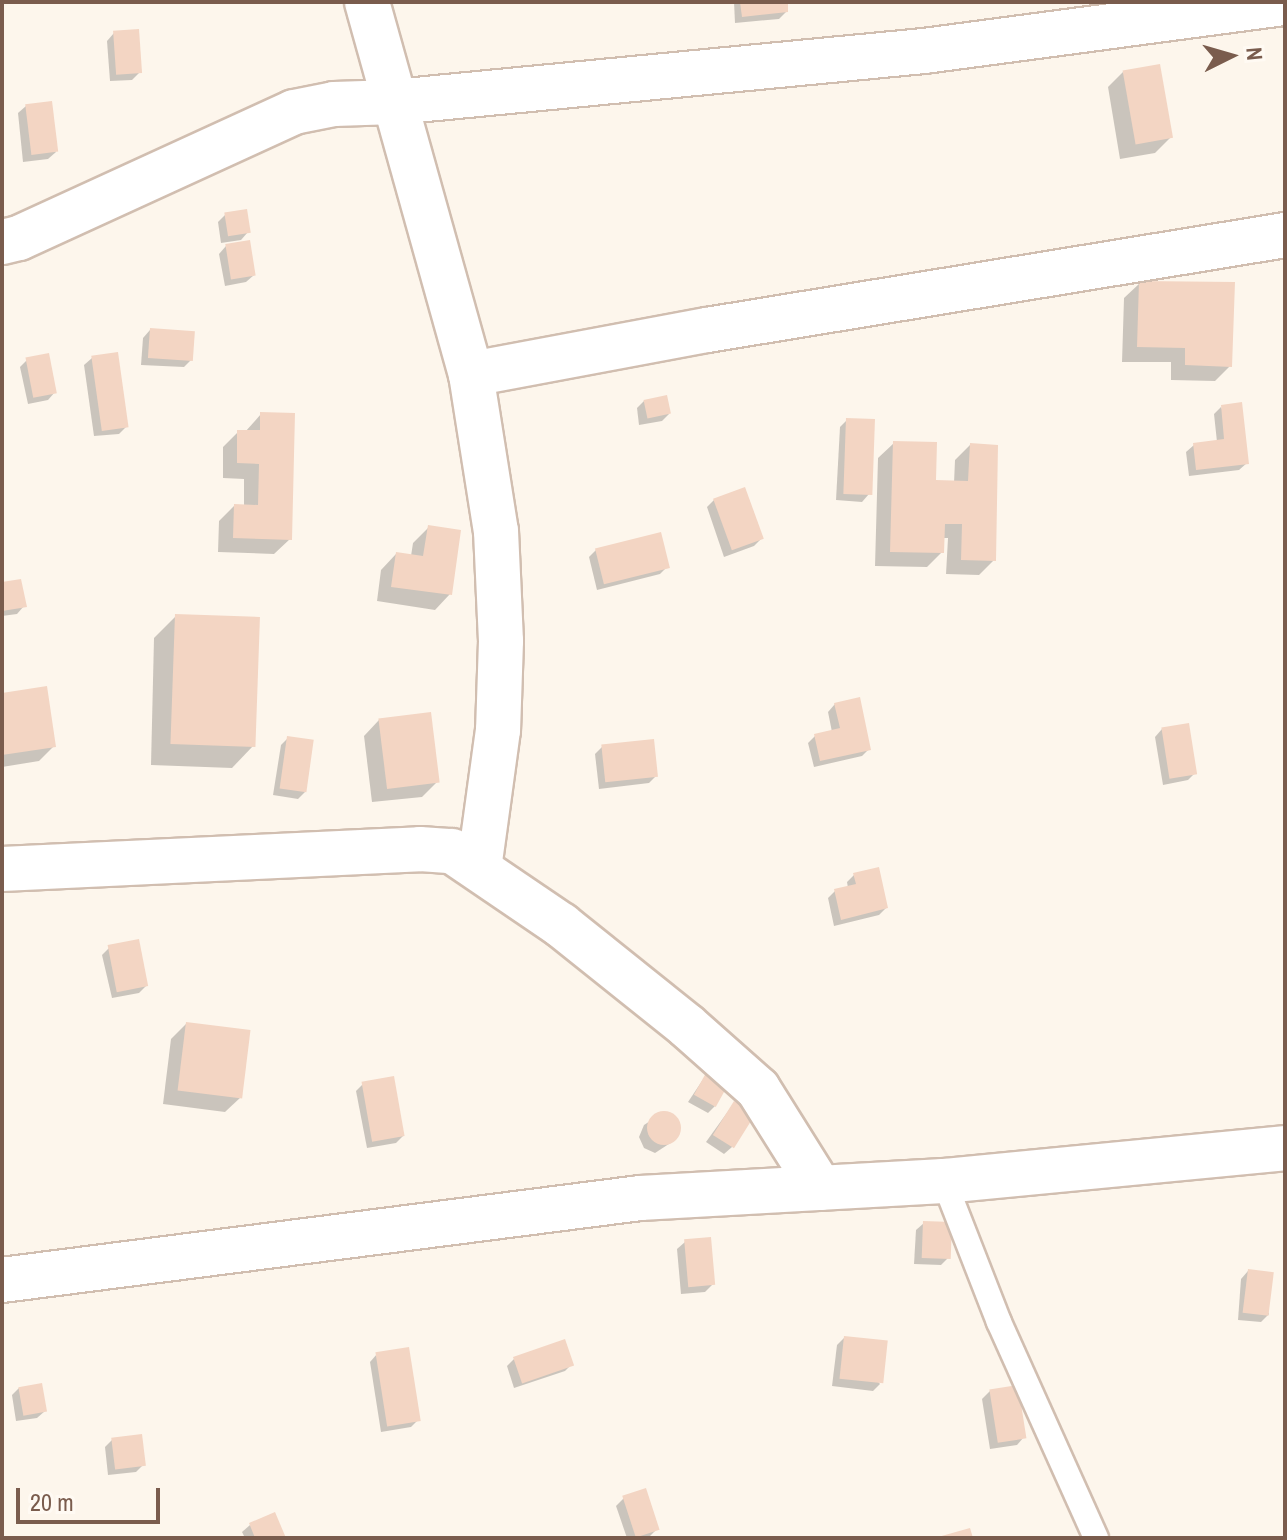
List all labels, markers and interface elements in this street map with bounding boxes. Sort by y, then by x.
north arrow [1191,16,1271,96]
text: N [1239,46,1270,62]
scale bar [20,1472,164,1522]
text: 20 m [30,1486,74,1518]

